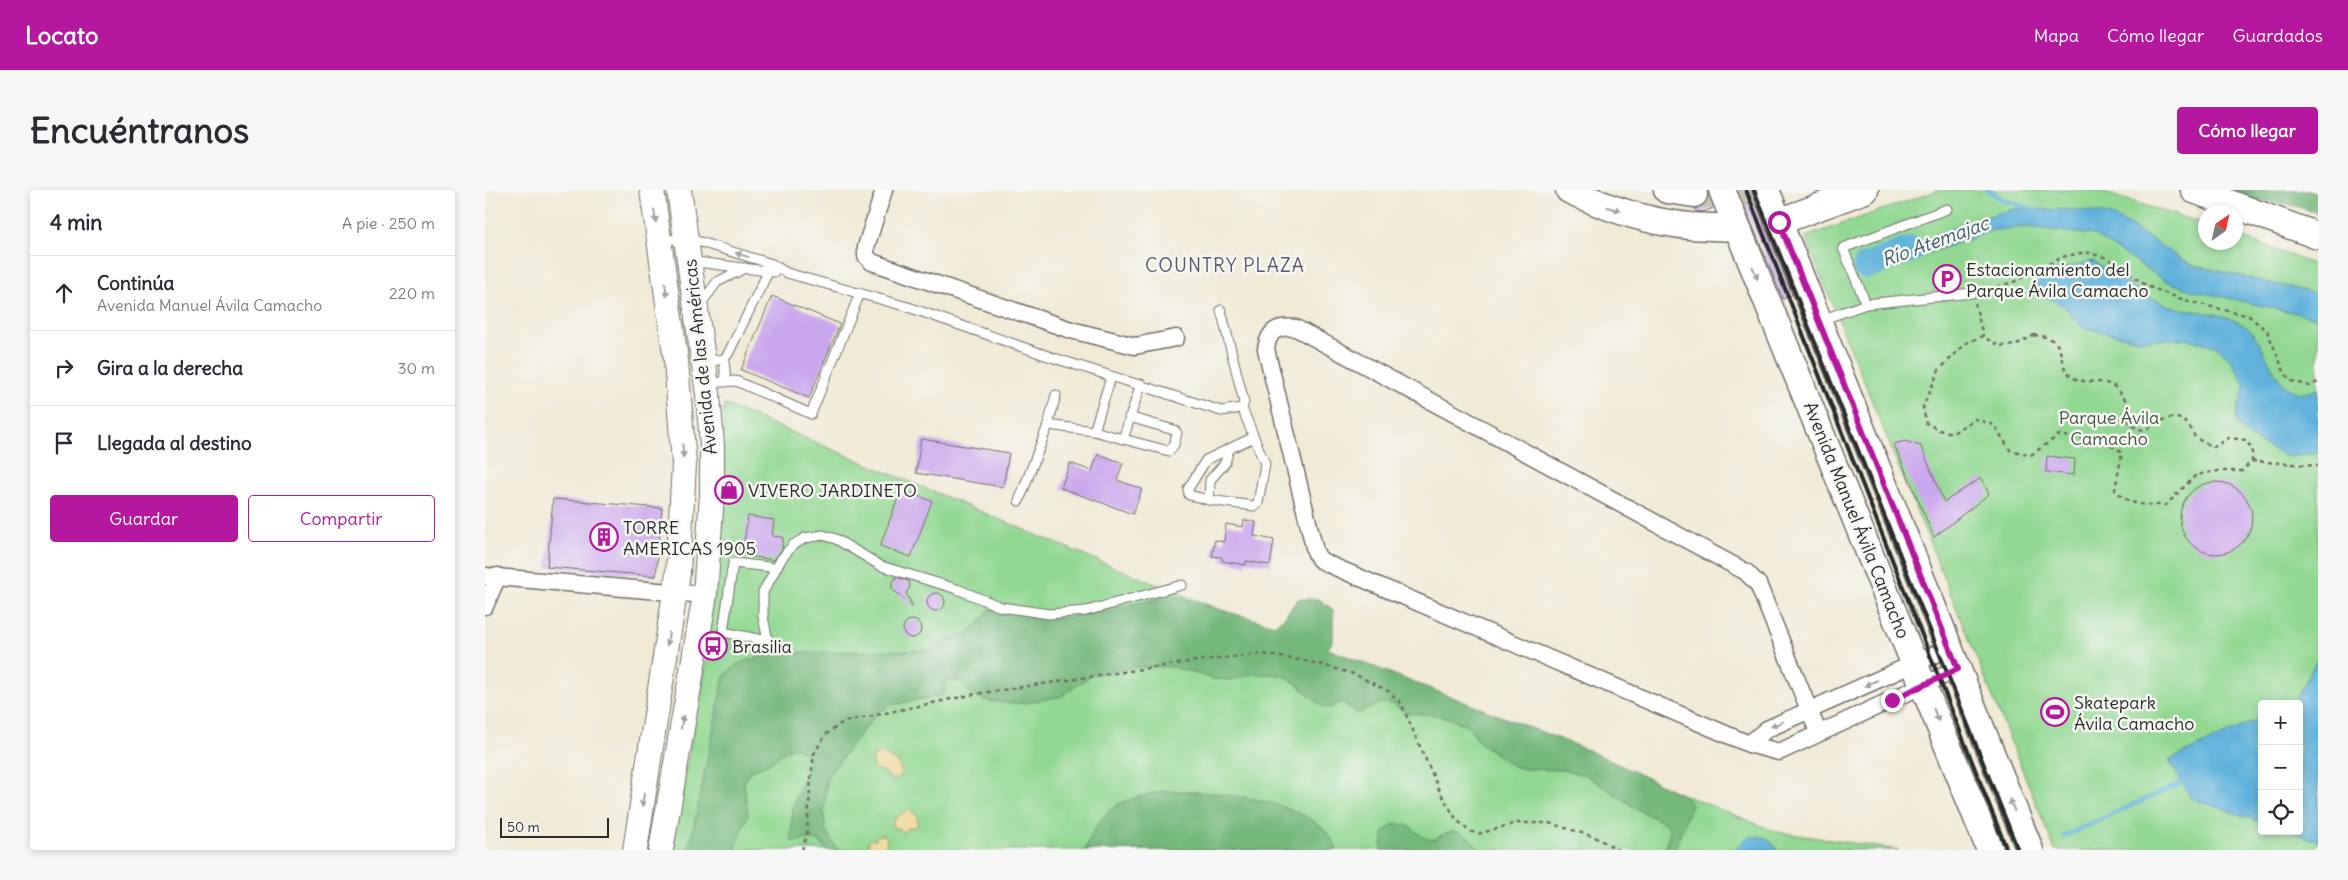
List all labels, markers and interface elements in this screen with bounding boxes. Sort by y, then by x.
text: Locato [25,20,99,50]
text: Mapa [2034,24,2079,47]
text: Cómo llegar [2107,24,2204,47]
text: Guardados [2232,24,2323,47]
button: Cómo llegar [2177,107,2318,154]
text: Encuéntranos [30,108,249,152]
one-way arrow [1606,205,1621,213]
north arrow [2198,205,2243,250]
one-way arrow [652,208,660,224]
text: 4 min [50,209,102,236]
water label: Río Atemajac [1878,210,1993,271]
route start [1768,211,1791,234]
text: A pie · 250 m [342,213,435,233]
one-way arrow [734,251,749,259]
district label: COUNTRY PLAZA [1145,253,1305,277]
street label: Avenida de las Américas [678,258,722,456]
place label: Estacionamiento del Parque Ávila Camacho [1966,258,2149,302]
parking icon: Estacionamiento del Parque Ávila Camacho [1932,264,1962,294]
one-way arrow [1752,265,1760,280]
text: Continúa [97,271,174,295]
icon: ahead [50,279,78,307]
one-way arrow [662,282,670,298]
text: 220 m [389,283,435,303]
text: Avenida Manuel Ávila Camacho [97,295,322,315]
icon: right [50,354,78,382]
text: Gira a la derecha [97,356,243,380]
text: 30 m [398,358,435,378]
street label: Avenida Manuel Ávila Camacho [1799,398,1915,642]
park label: Parque Ávila Camacho [2059,406,2159,450]
icon: arrive [50,429,78,457]
text: Llegada al destino [97,431,252,455]
one-way arrow [679,444,687,460]
shop icon: VIVERO JARDINETO [714,475,744,505]
place label: VIVERO JARDINETO [748,479,917,502]
button: Guardar [50,495,238,542]
button: Compartir [248,495,435,542]
place label: TORRE AMERICAS 1905 [623,516,756,560]
building icon: TORRE AMERICAS 1905 [589,522,619,552]
bus stop icon: Brasilia [698,631,728,661]
one-way arrow [664,632,672,648]
place label: Brasilia [732,635,792,658]
one-way arrow [1864,680,1878,688]
route end [1881,689,1904,712]
place label: Skatepark Ávila Camacho [2074,691,2194,735]
sports icon: Skatepark Ávila Camacho [2040,697,2070,727]
map controls [2258,700,2303,835]
button: + [2258,700,2303,745]
one-way arrow [1933,707,1940,722]
one-way arrow [679,714,687,730]
one-way arrow [1770,721,1785,729]
button: − [2258,745,2303,790]
button: locate [2258,790,2303,835]
one-way arrow [638,792,646,808]
one-way arrow [2007,798,2015,812]
scale bar [500,815,609,838]
text: 50 m [507,818,540,836]

